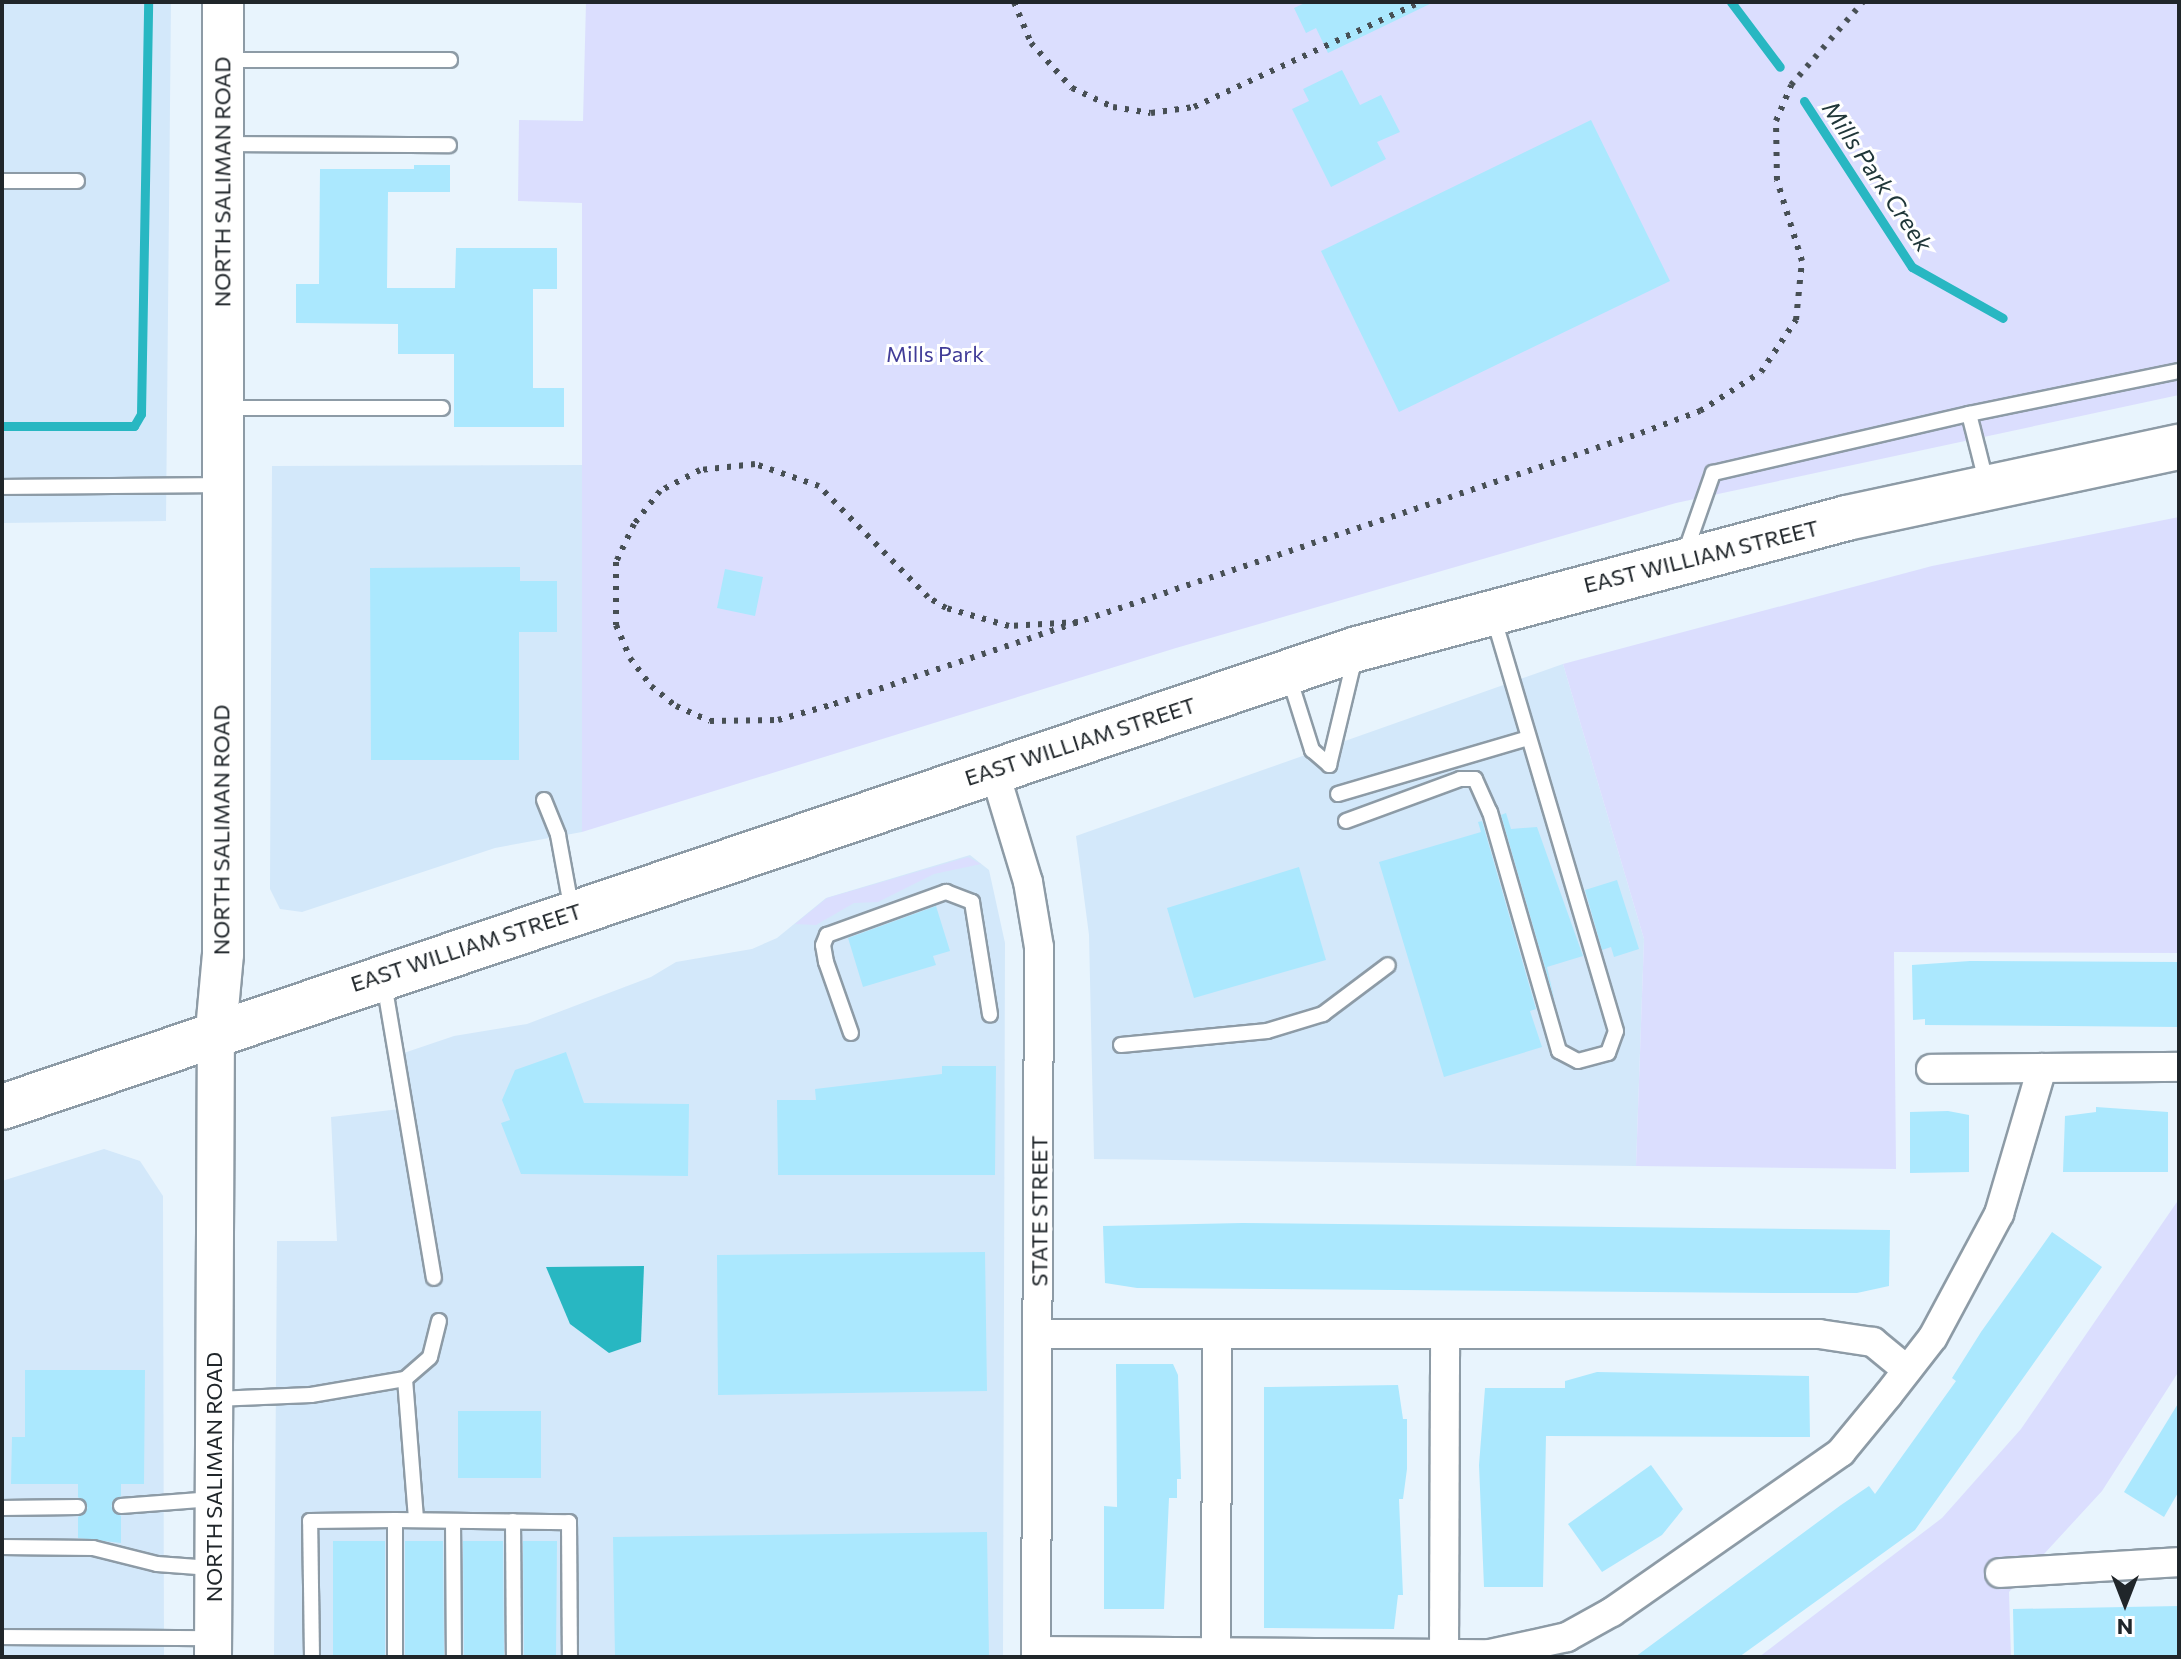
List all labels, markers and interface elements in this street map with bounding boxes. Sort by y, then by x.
street label: NORTH SALIMAN ROAD [209,57,235,307]
water label: Mills Park Creek [1817,95,1939,257]
park label: Mills Park [886,341,984,367]
street label: EAST WILLIAM STREET [1581,514,1821,598]
street label: EAST WILLIAM STREET [961,691,1199,791]
street label: NORTH SALIMAN ROAD [208,705,234,955]
street label: EAST WILLIAM STREET [347,897,585,997]
street label: STATE STREET [1026,1135,1052,1287]
street label: NORTH SALIMAN ROAD [201,1352,227,1602]
north arrow [2085,1563,2165,1643]
text: N [2117,1614,2133,1641]

